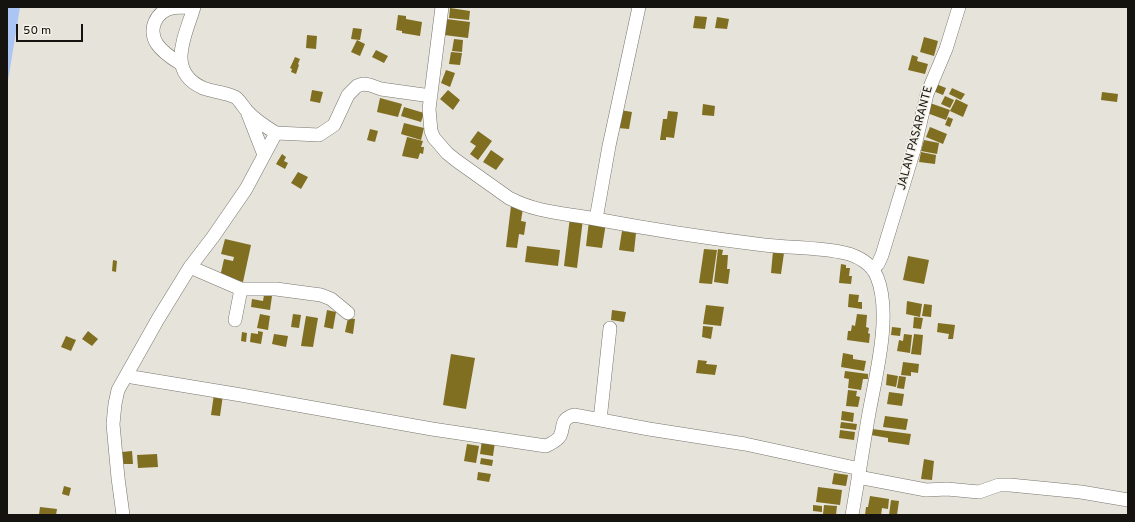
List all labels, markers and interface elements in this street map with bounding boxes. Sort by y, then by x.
scale bar [18,16,85,42]
text: 50 m [23,23,51,39]
street label: JALAN PASARANTE [895,84,937,192]

